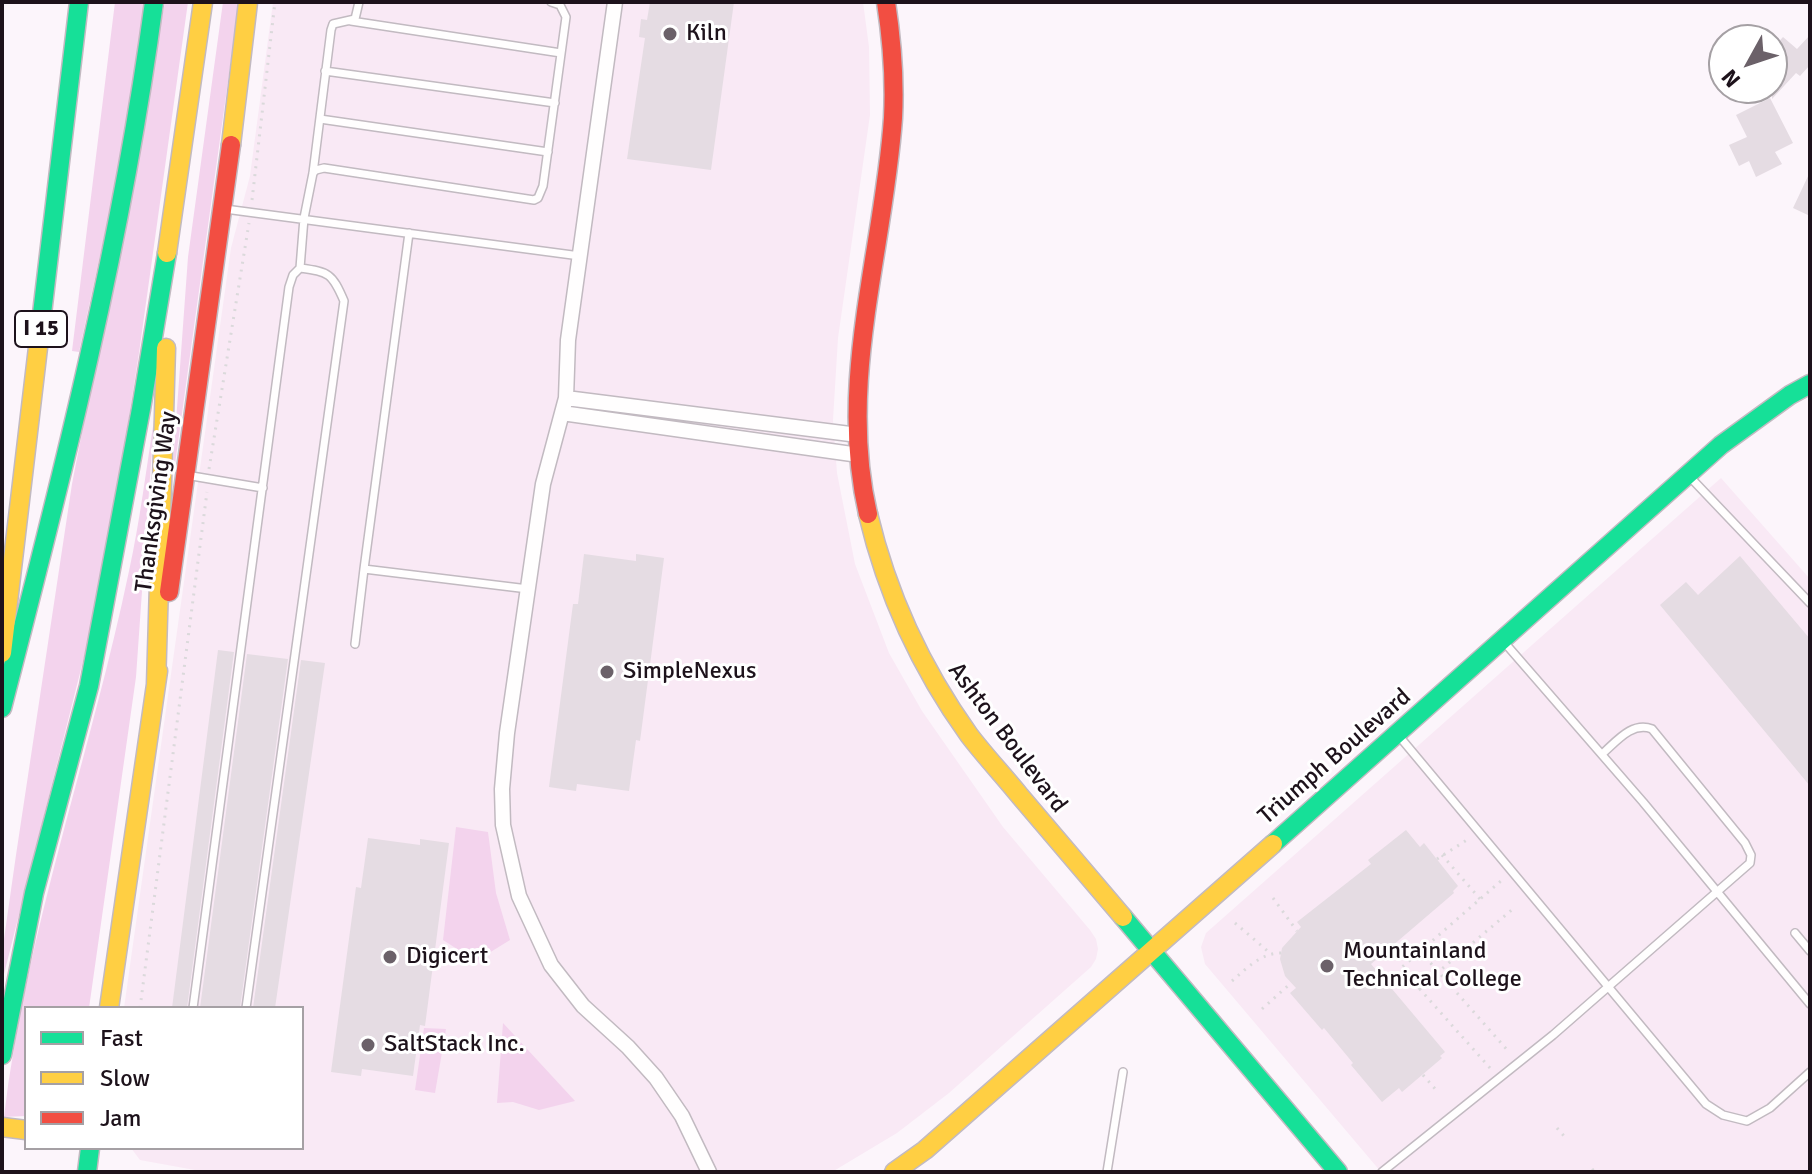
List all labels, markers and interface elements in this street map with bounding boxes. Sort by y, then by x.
place label: Kiln [686,20,727,48]
north arrow [1708,24,1788,104]
marker: Kiln [661,25,679,43]
text: N [1716,64,1746,93]
road number: I 15 [15,311,67,347]
street label: Thanksgiving Way [130,410,184,594]
street label: Ashton Boulevard [941,657,1073,819]
place label: SimpleNexus [623,658,756,686]
marker: SimpleNexus [598,663,616,681]
street label: Triumph Boulevard [1253,683,1417,831]
place label: Mountainland Technical College [1343,938,1522,994]
place label: Digicert [406,943,488,971]
marker: Digicert [381,948,399,966]
marker: Mountainland Technical College [1318,957,1336,975]
legend [24,1006,304,1150]
text: Fast [100,1023,143,1053]
place label: SaltStack Inc. [384,1031,525,1059]
marker: SaltStack Inc. [359,1036,377,1054]
text: Slow [100,1063,150,1093]
text: Jam [100,1103,141,1133]

